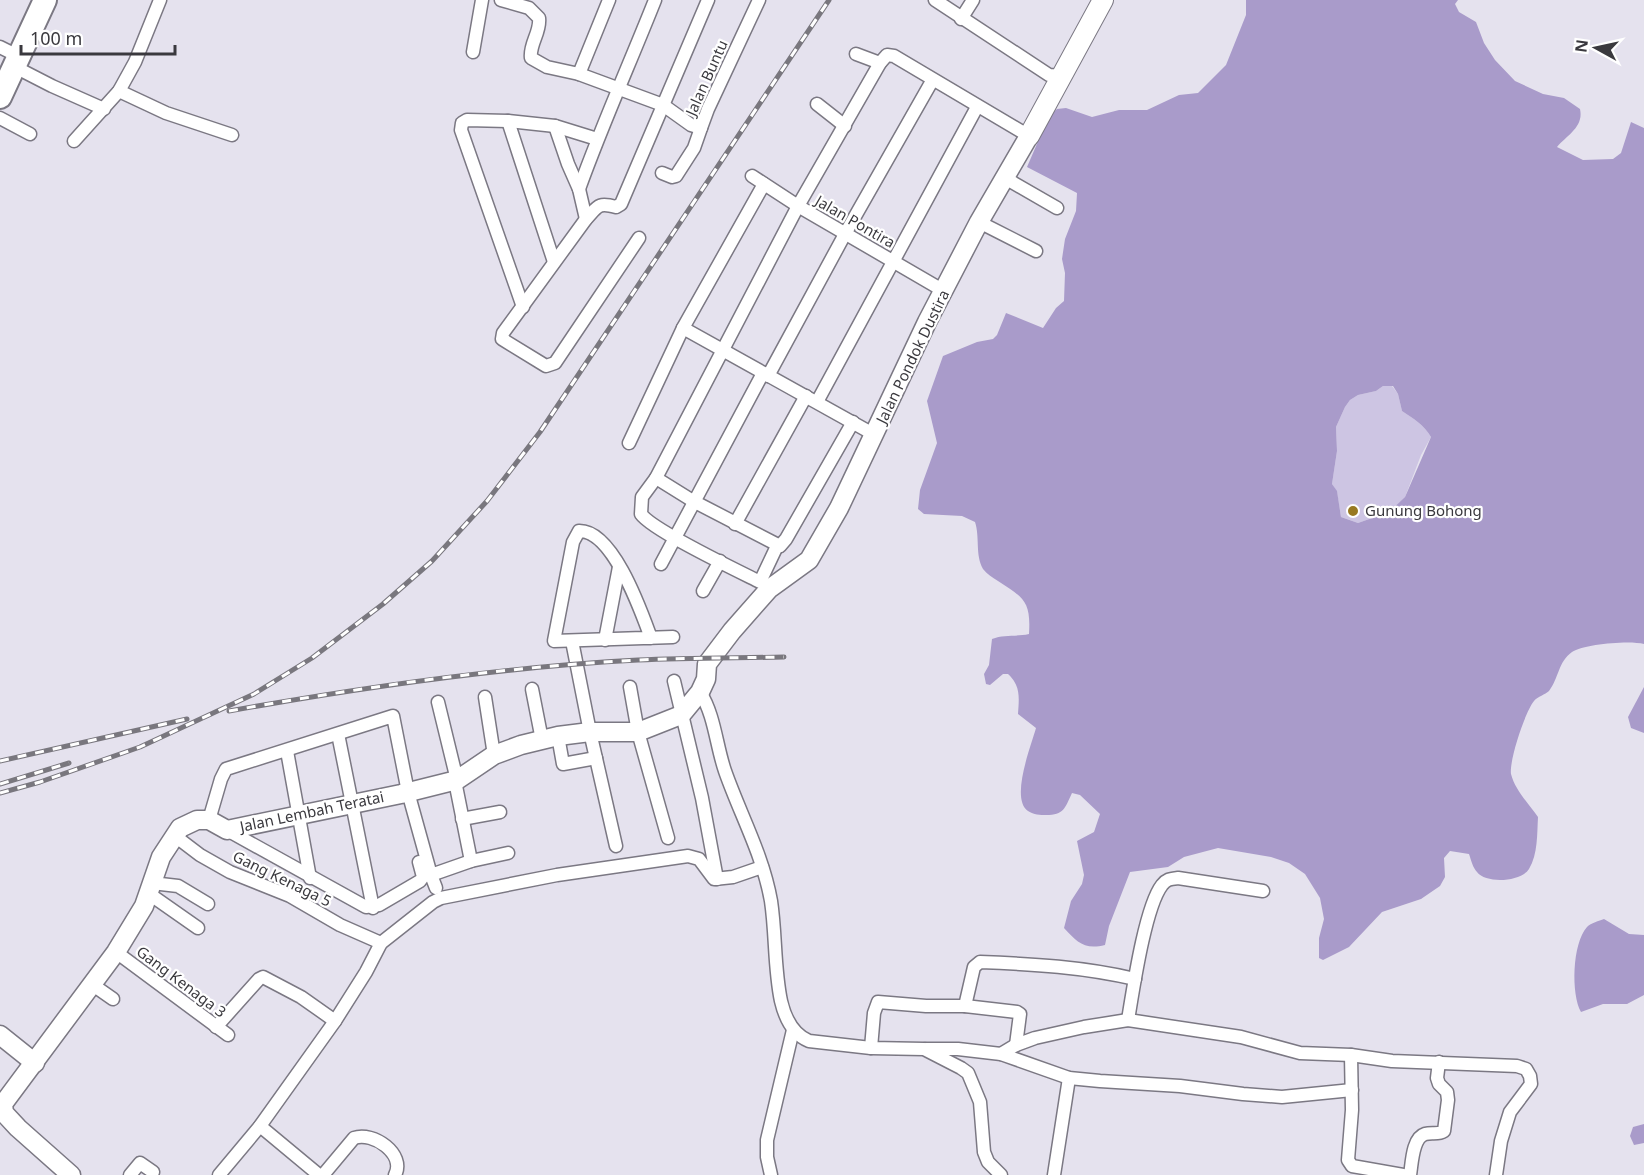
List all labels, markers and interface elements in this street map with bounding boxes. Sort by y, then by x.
scale bar [21,18,176,56]
north arrow [1566,18,1626,78]
text: 100 m [30,26,82,50]
street label: Jalan Buntu [680,37,732,120]
text: N [1569,38,1593,54]
street label: Jalan Pontira [810,189,899,252]
street label: Jalan Pondok Dustira [870,286,953,429]
place label: Gunung Bohong [1365,500,1482,520]
marker: Gunung Bohong [1346,504,1360,518]
street label: Jalan Lembah Teratai [236,786,386,836]
street label: Gang Kenaga 5 [230,846,335,911]
street label: Gang Kenaga 3 [133,941,230,1021]

